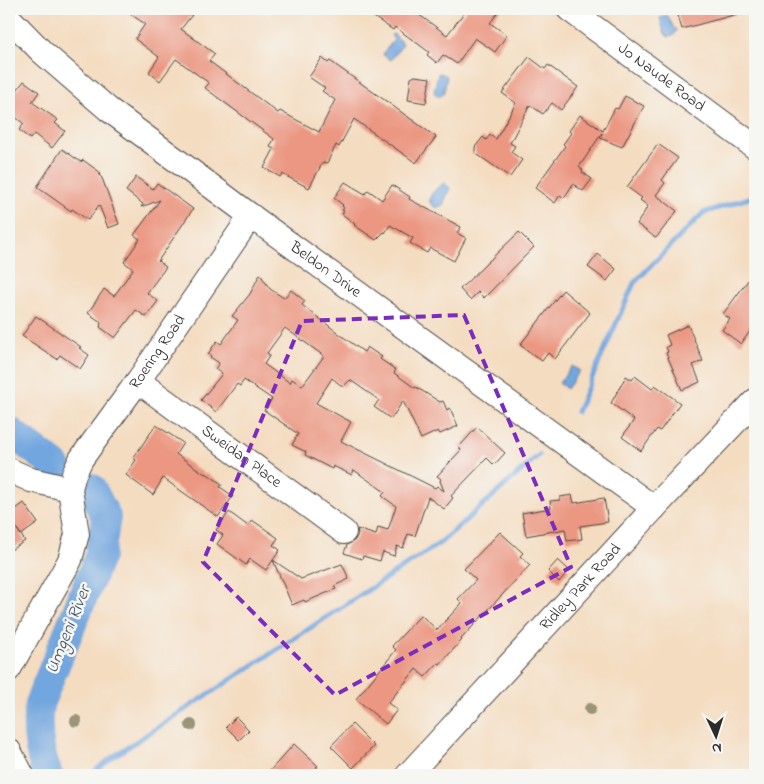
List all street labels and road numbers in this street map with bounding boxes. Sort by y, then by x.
street label: Jo Naude Road [613,37,710,118]
street label: Beldon Drive [284,235,367,305]
street label: Roering Road [124,310,192,395]
street label: Sweidan Place [196,419,287,495]
street label: Ridley Park Road [534,538,627,637]

